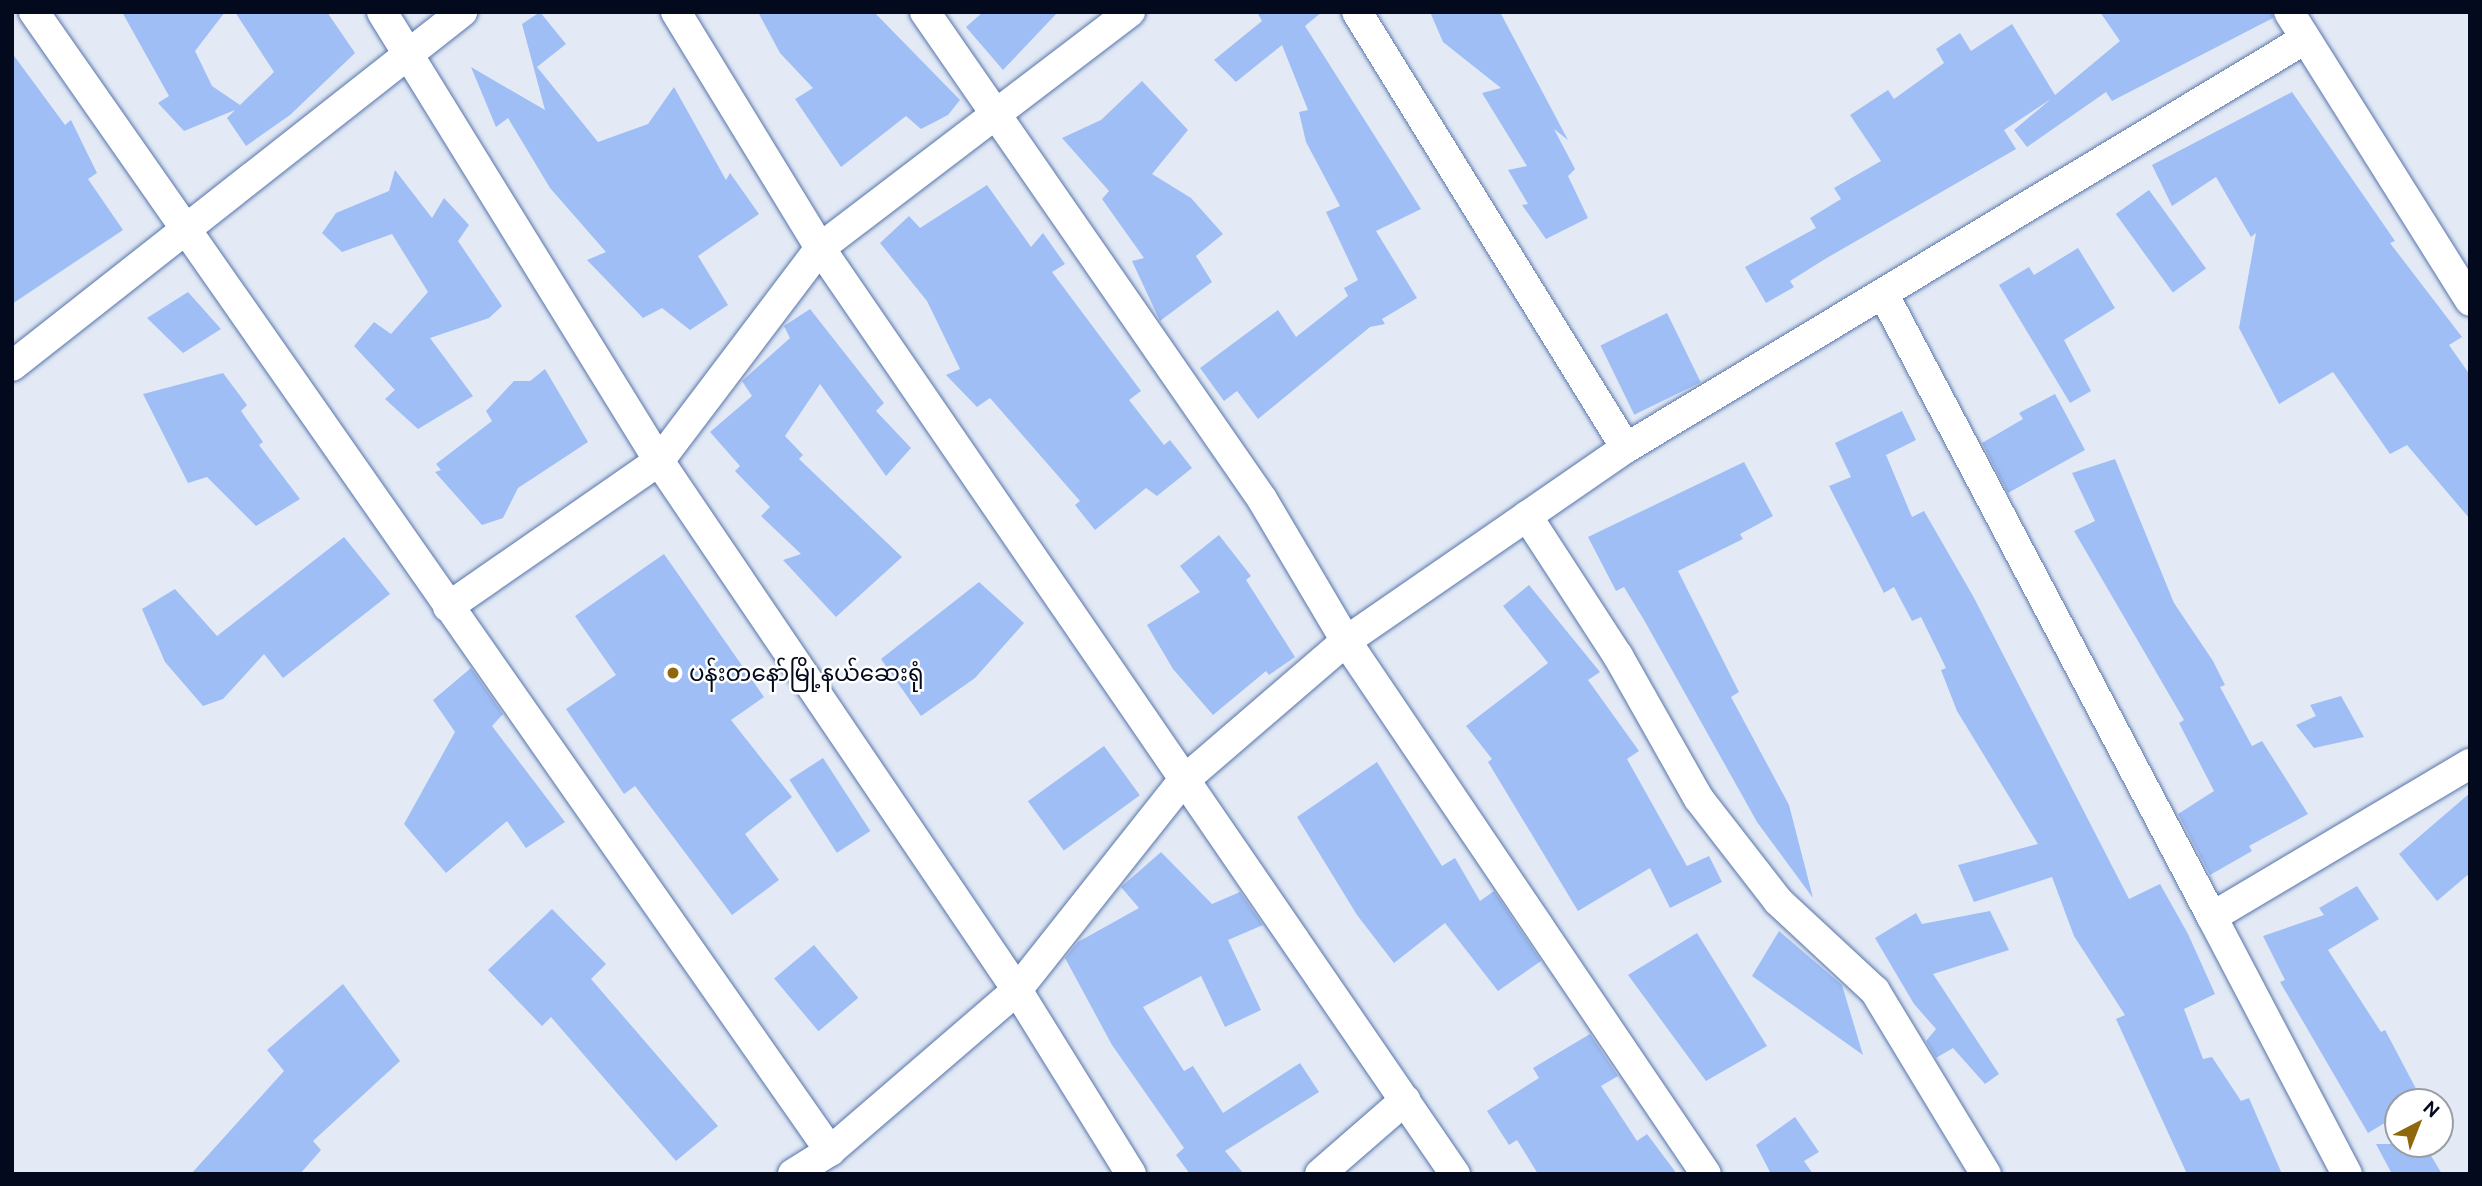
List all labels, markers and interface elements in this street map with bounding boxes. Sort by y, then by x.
place label: ပန်းတနော်မြို့နယ်ဆေးရုံ [689,659,924,687]
marker: ပန်းတနော်မြို့နယ်ဆေးရုံ [663,663,683,683]
north arrow [2384,1088,2454,1158]
text: N [2419,1096,2444,1122]

